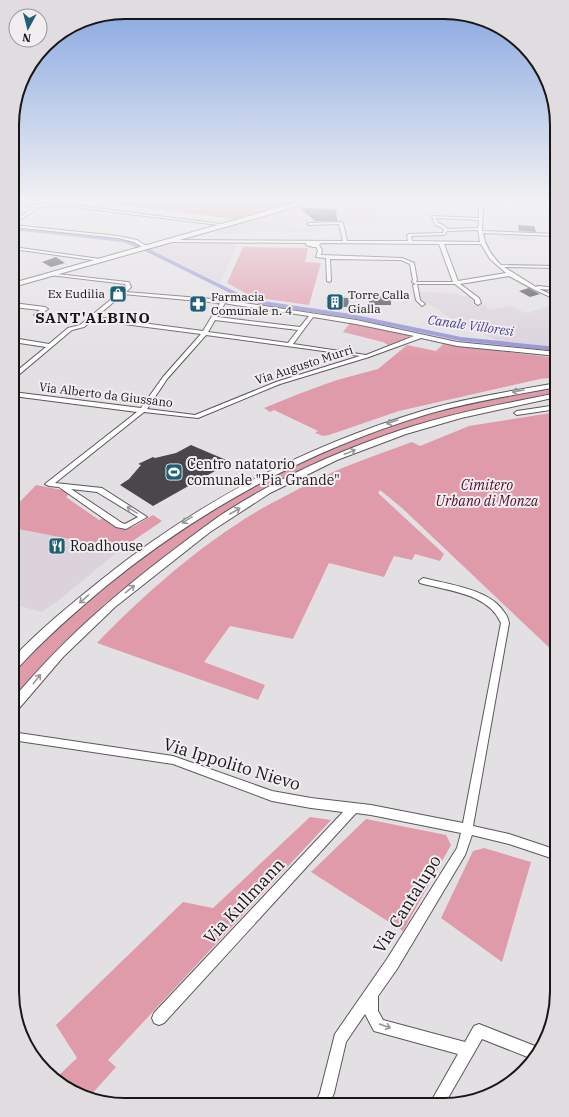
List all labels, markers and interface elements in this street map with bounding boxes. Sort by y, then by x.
north arrow [8,8,48,48]
text: N [21,30,32,45]
shop icon: Ex Eudilia [108,284,128,304]
place label: Ex Eudilia [48,286,105,301]
place label: Torre Calla Gialla [348,287,410,316]
place label: Farmacia Comunale n. 4 [211,289,292,318]
building icon: Torre Calla Gialla [325,292,345,312]
pharmacy icon: Farmacia Comunale n. 4 [188,294,208,314]
district label: SANT'ALBINO [35,308,151,327]
water label: Canale Villoresi [427,311,515,340]
street label: Via Augusto Murri [253,342,355,387]
street label: Via Alberto da Giussano [38,379,174,410]
one-way arrow [512,388,525,396]
one-way arrow [386,419,399,426]
one-way arrow [344,447,356,455]
place label: Centro natatorio comunale "Pia Grande" [187,455,340,489]
sports icon: Centro natatorio comunale "Pia Grande" [164,462,184,482]
park label: Cimitero Urbano di Monza [436,476,539,510]
one-way arrow [127,506,138,514]
one-way arrow [229,507,241,515]
one-way arrow [182,516,193,524]
restaurant icon: Roadhouse [47,536,67,556]
place label: Roadhouse [70,537,143,555]
one-way arrow [125,584,136,593]
one-way arrow [79,594,89,604]
one-way arrow [33,674,42,685]
street label: Via Ippolito Nievo [161,733,303,795]
street label: Via Cantalupo [368,851,446,957]
street label: Via Kullmann [199,854,289,948]
one-way arrow [378,1023,390,1031]

